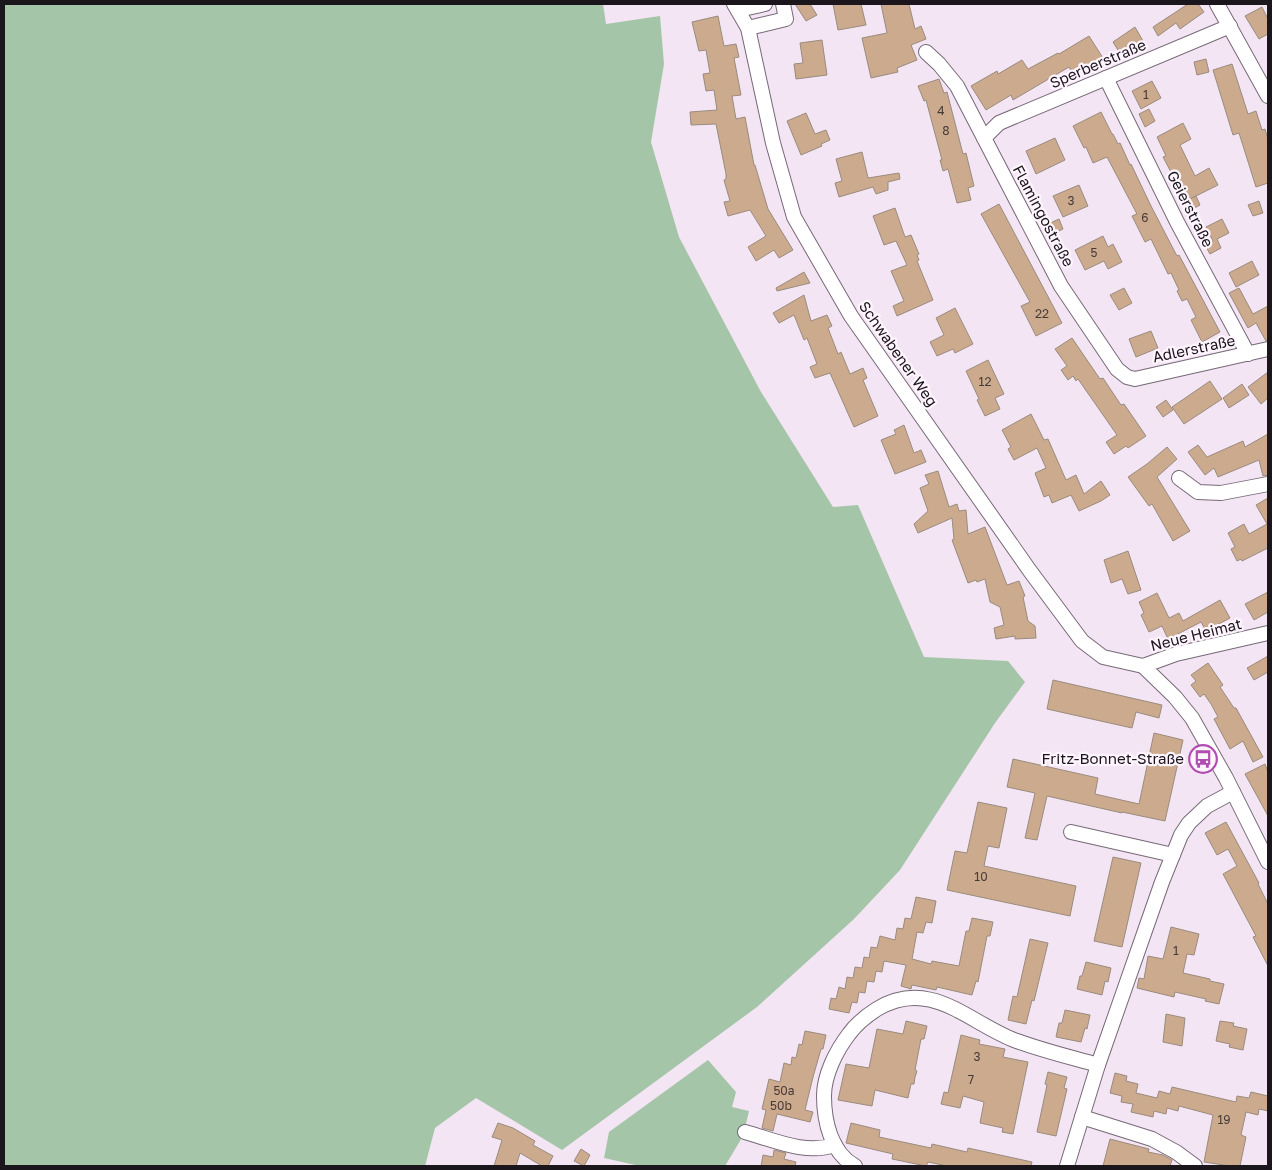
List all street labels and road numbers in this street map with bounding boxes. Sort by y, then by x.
street label: Sperberstraße [1047,35,1149,91]
street label: Flamingostraße [1010,162,1078,270]
street label: Geierstraße [1164,167,1218,250]
street label: Schwabener Weg [856,297,942,410]
street label: Adlerstraße [1151,330,1237,366]
street label: Neue Heimat [1148,614,1243,654]

